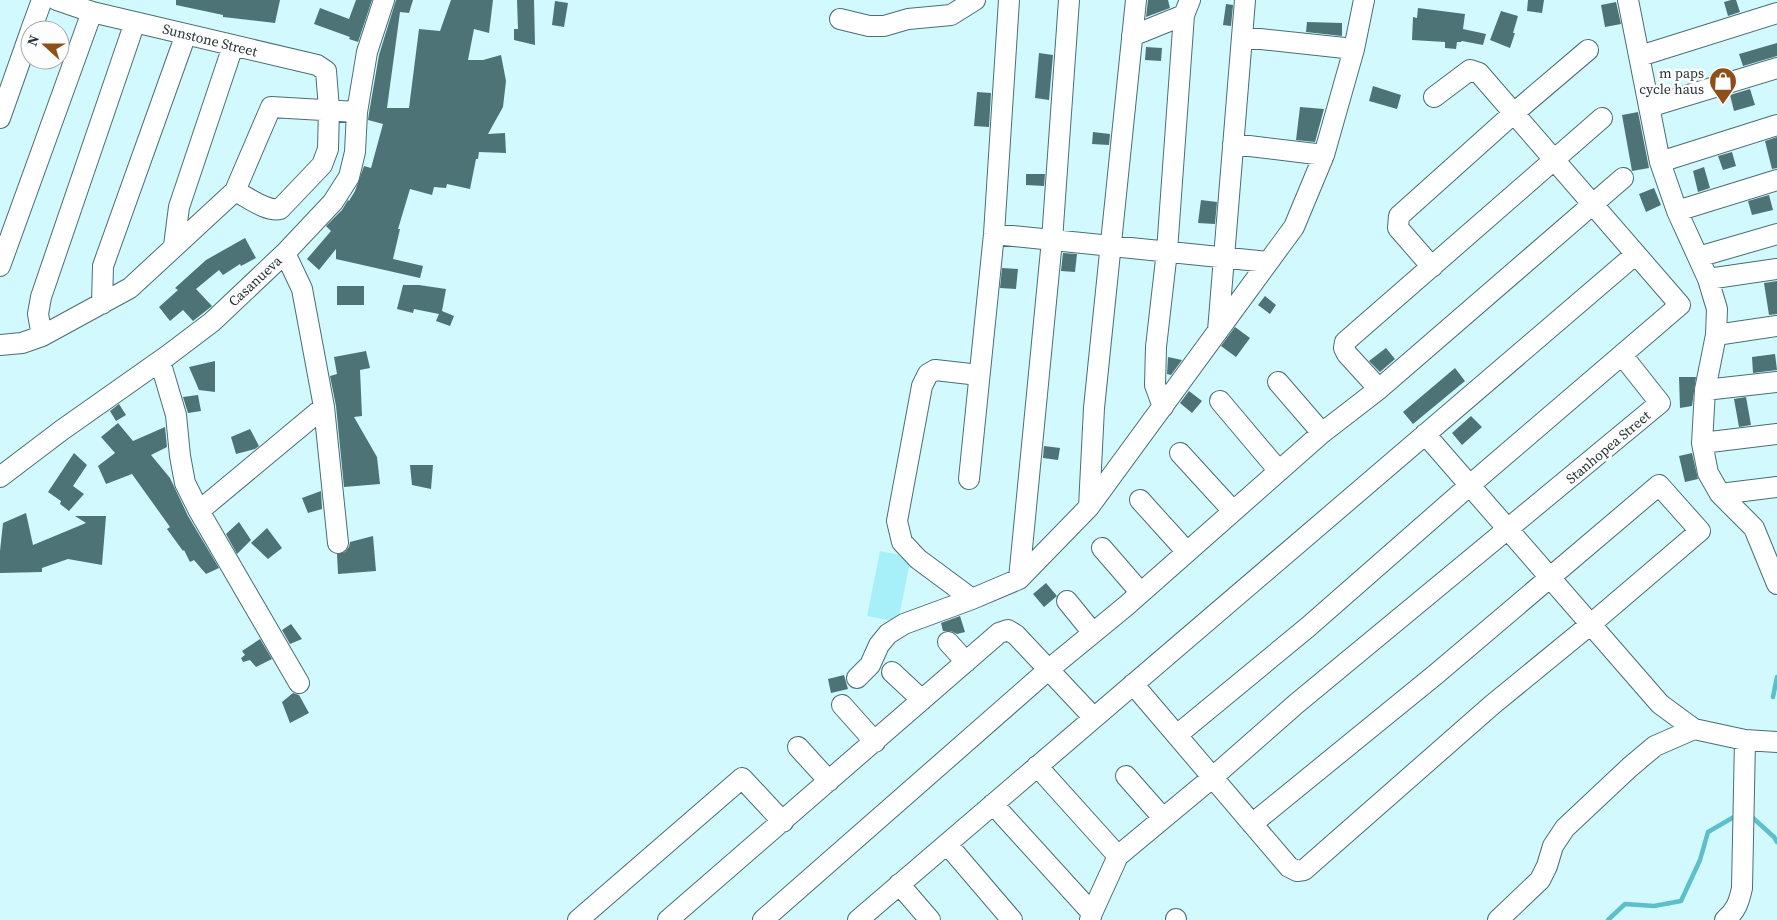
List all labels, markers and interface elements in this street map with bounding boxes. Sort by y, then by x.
street label: Sunstone Street [160,19,260,62]
north arrow [20,20,70,70]
text: N [22,32,44,49]
place label: m paps cycle haus [1639,63,1704,99]
shop icon: m paps cycle haus [1708,66,1738,105]
street label: Casanueva [224,250,287,311]
street label: Stanhopea Street [1561,405,1655,488]

